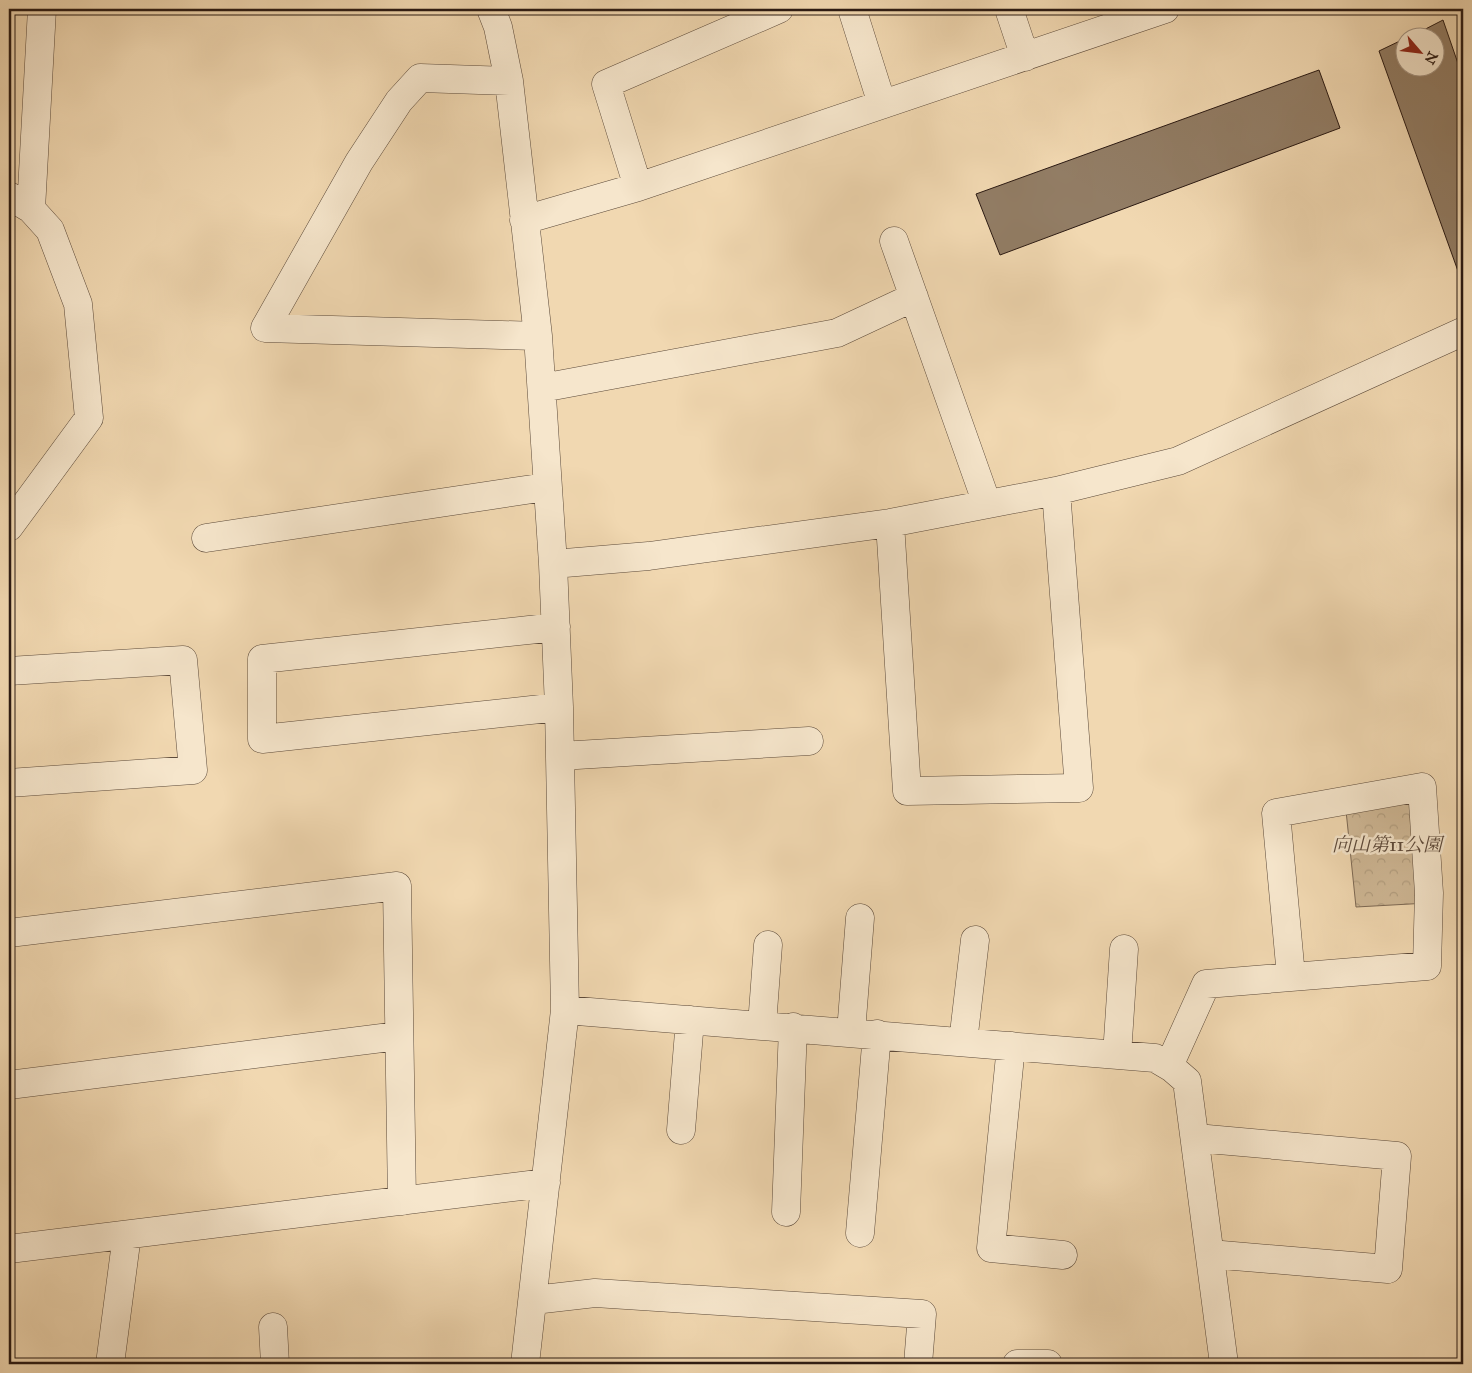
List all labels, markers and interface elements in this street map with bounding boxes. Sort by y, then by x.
north arrow [1394,28,1444,78]
text: N [1421,49,1441,67]
park label: 向山第11公園 [1332,833,1445,856]

